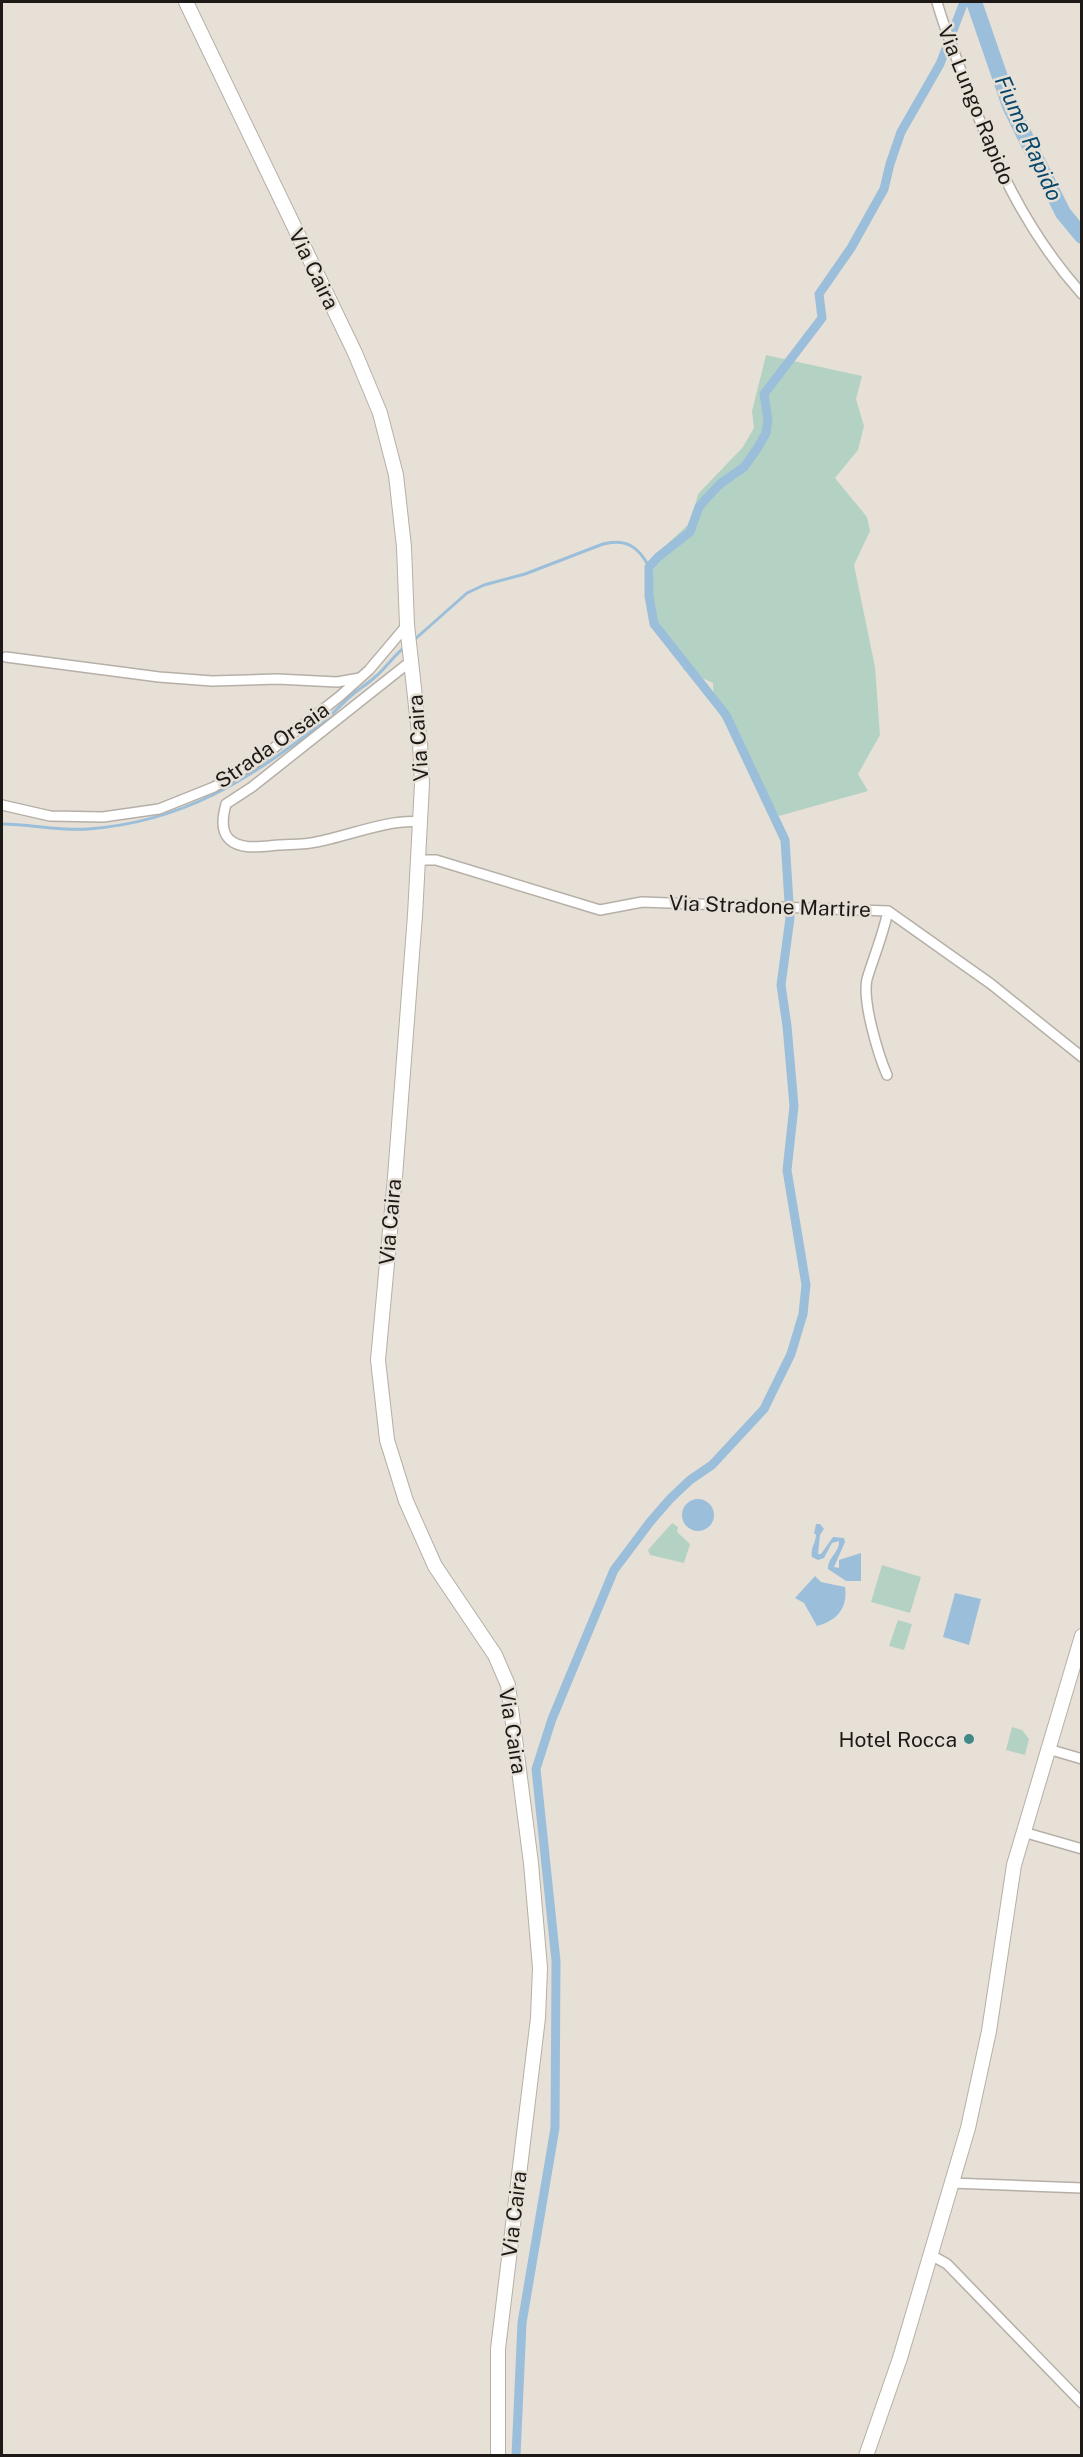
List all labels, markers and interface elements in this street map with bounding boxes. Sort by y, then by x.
street label: Via Lungo Rapido [933,22,1019,188]
water label: Fiume Rapido [990,71,1068,205]
street label: Via Caira [284,225,344,313]
street label: Via Caira [403,694,433,782]
street label: Strada Orsaia [210,697,334,793]
street label: Via Stradone Martire [669,890,871,922]
street label: Via Caira [374,1178,406,1266]
street label: Via Caira [494,1686,532,1776]
place label: Hotel Rocca [838,1727,957,1752]
marker: Hotel Rocca [962,1732,976,1746]
street label: Via Caira [496,2169,532,2259]

